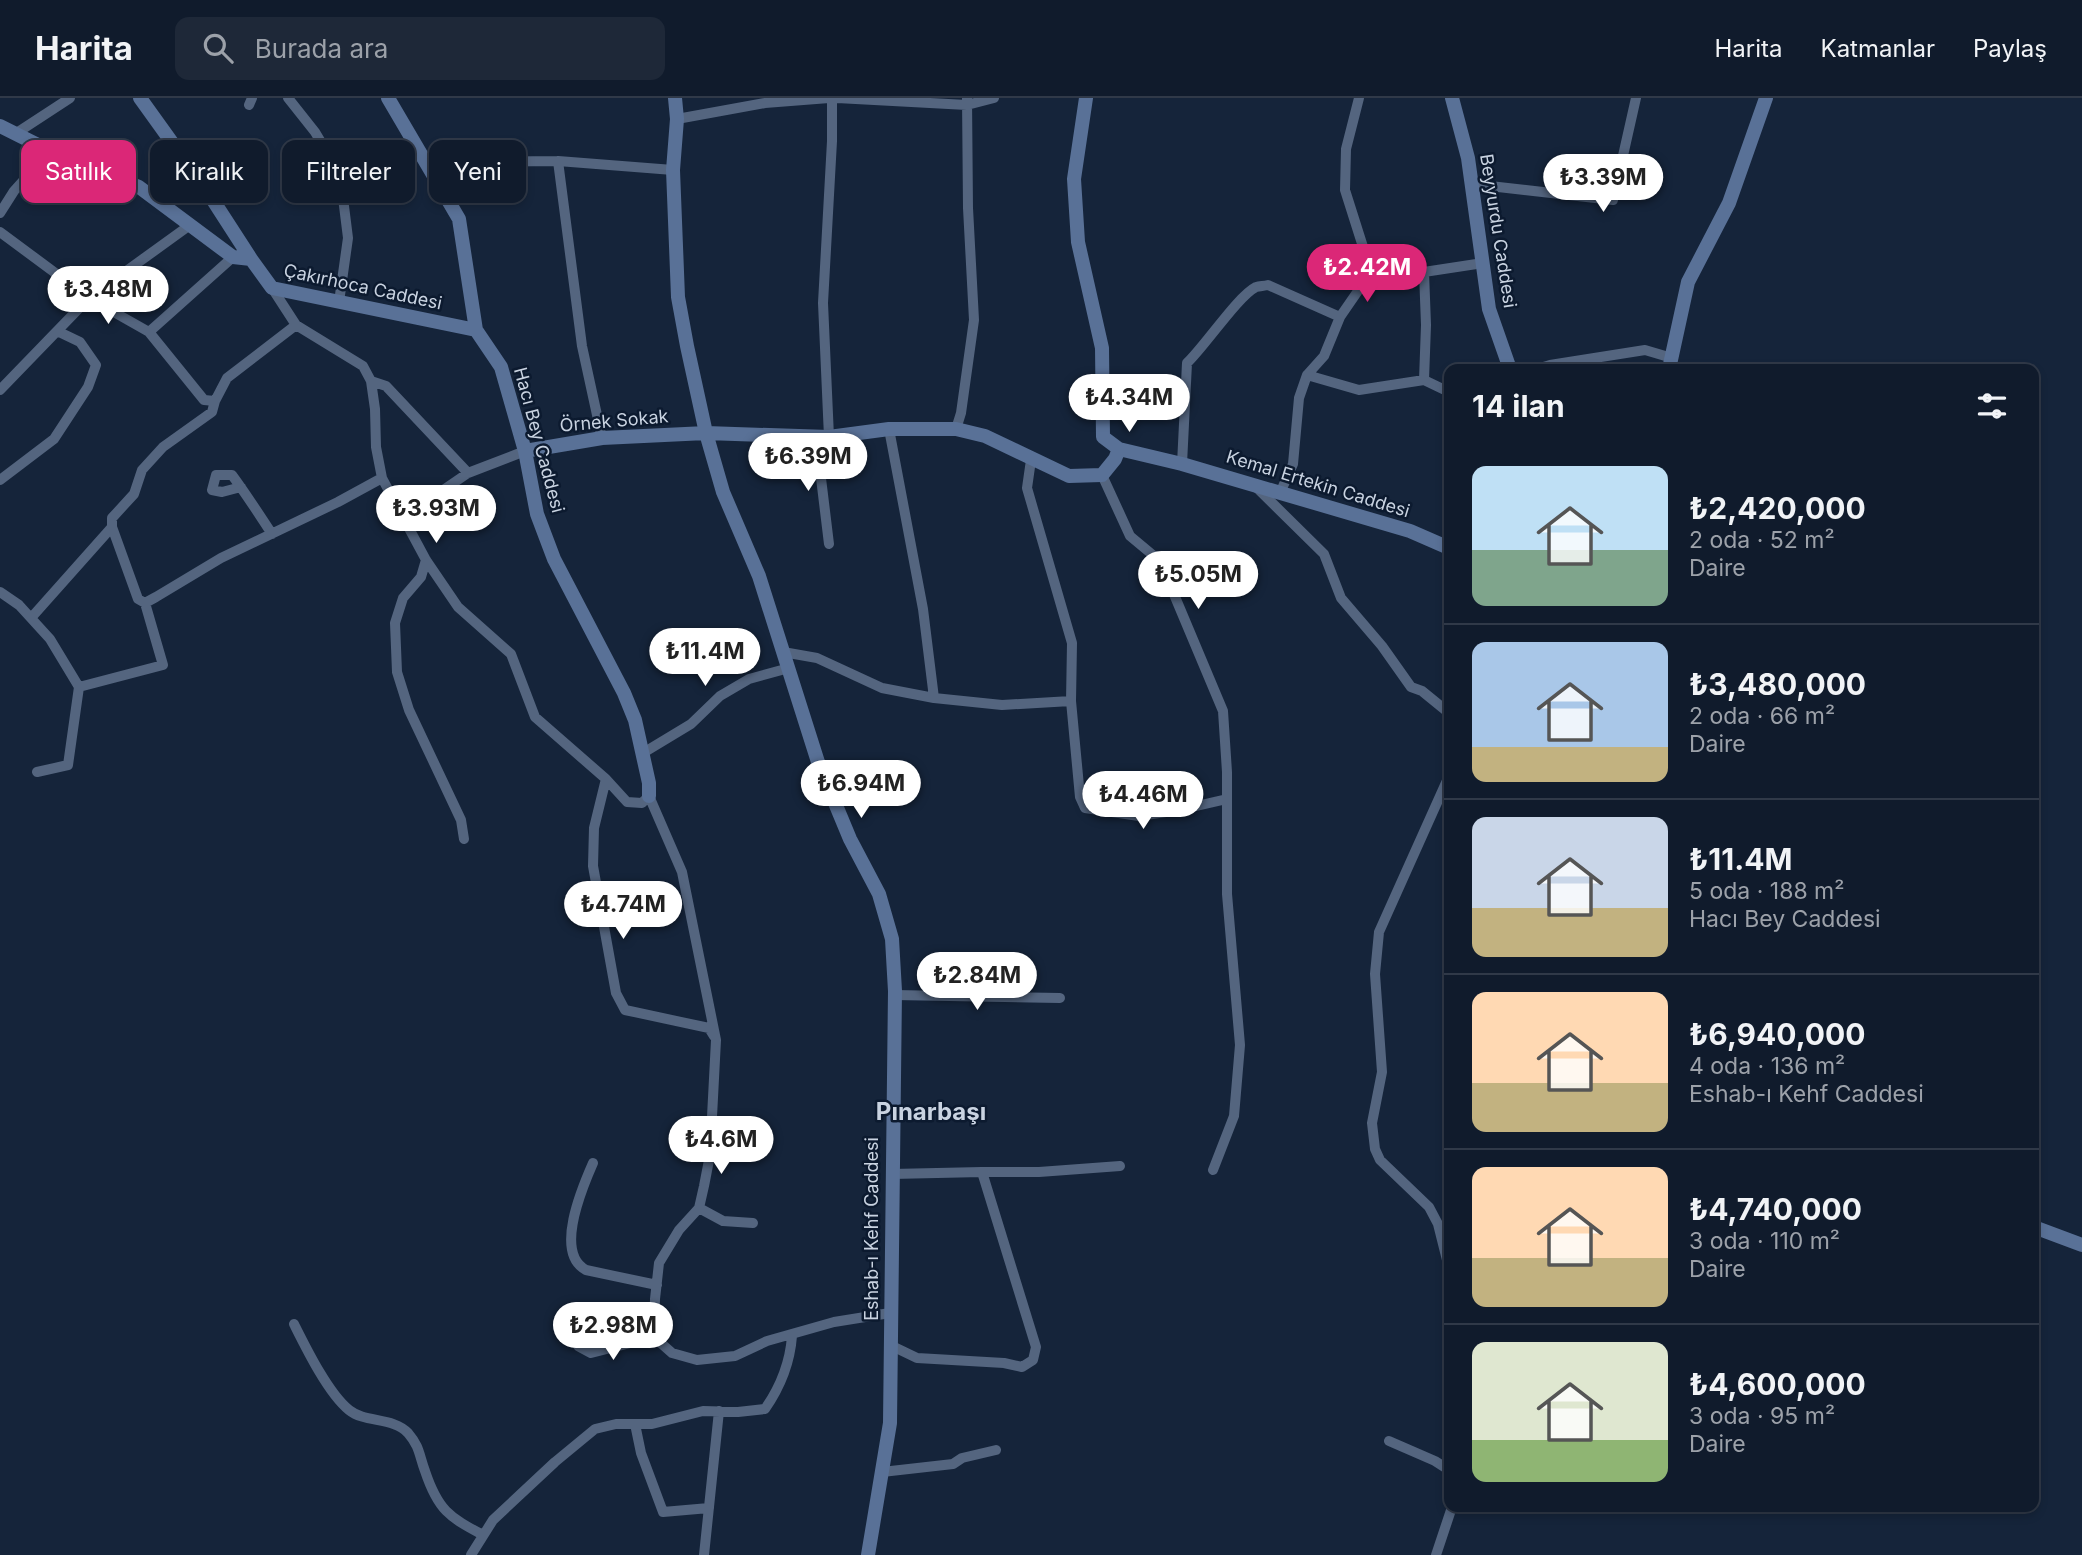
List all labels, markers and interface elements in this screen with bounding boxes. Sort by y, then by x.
search box [175,17,665,80]
text: Harita [35,28,133,68]
icon: search [199,29,237,67]
text: Burada ara [255,33,388,64]
text: Harita [1715,34,1783,63]
text: Katmanlar [1821,34,1935,63]
text: Paylaş [1973,34,2047,63]
chip: Satılık [21,140,136,203]
chip: Kiralık [150,140,268,203]
chip: Filtreler [282,140,415,203]
chip: Yeni [429,140,526,203]
street label: Beyyurdu Caddesi [1476,152,1521,309]
pin: ₺3.39M [1546,155,1660,214]
text: ₺3.39M [1559,163,1647,191]
pin: ₺2.42M [1310,244,1424,304]
text: ₺2.42M [1323,253,1411,281]
street label: Çakırhoca Caddesi [282,259,444,314]
pin: ₺3.48M [51,266,165,326]
text: ₺3.48M [64,275,152,303]
street label: Hacı Bey Caddesi [510,365,569,515]
pin: ₺4.34M [1072,374,1186,434]
text: ₺4.34M [1085,383,1173,411]
icon: filters [1973,387,2011,425]
text: 14 ilan [1472,388,1565,424]
street label: Örnek Sokak [559,404,669,436]
pin: ₺6.39M [751,434,865,493]
text: ₺6.39M [764,442,852,470]
street label: Kemal Ertekin Caddesi [1224,446,1412,521]
pin: ₺3.93M [379,486,493,545]
text: ₺2,420,000 [1689,490,1866,526]
text: ₺3.93M [392,494,480,522]
icon: home [1528,494,1612,578]
text: 2 oda · 52 m² [1689,526,1835,554]
pin: ₺5.05M [1141,552,1255,611]
text: Daire [1689,554,1746,582]
text: ₺5.05M [1154,560,1242,588]
pin: ₺11.4M [648,628,762,688]
text: ₺11.4M [665,637,745,665]
text: ₺3,480,000 [1689,666,1866,702]
icon: home [1528,670,1612,754]
text: 2 oda · 66 m² [1689,702,1835,730]
text: Daire [1689,730,1746,758]
pin: ₺6.94M [804,760,918,820]
text: ₺6.94M [817,769,905,797]
pin: ₺4.46M [1086,772,1200,831]
text: ₺4.46M [1098,780,1188,808]
text: ₺11.4M [1689,841,1792,877]
icon: home [1528,845,1612,929]
text: 5 oda · 188 m² [1689,877,1844,905]
pin: ₺4.74M [566,882,680,941]
text: ₺4.74M [580,890,666,918]
text: Hacı Bey Caddesi [1689,905,1881,933]
pin: ₺2.84M [920,953,1034,1012]
text: ₺2.84M [933,961,1021,989]
text: ₺6,940,000 [1689,1016,1866,1052]
icon: home [1528,1020,1612,1104]
text: 4 oda · 136 m² [1689,1052,1845,1080]
text: Eshab-ı Kehf Caddesi [1689,1080,1924,1108]
district label: Pınarbaşı [876,1097,986,1126]
pin: ₺4.6M [672,1116,770,1176]
text: ₺4.6M [685,1125,757,1153]
street label: Eshab-ı Kehf Caddesi [861,1137,882,1321]
text: ₺4,740,000 [1689,1191,1862,1227]
icon: home [1528,1195,1612,1279]
text: 3 oda · 110 m² [1689,1227,1840,1255]
text: Daire [1689,1255,1746,1283]
pin: ₺2.98M [556,1302,670,1362]
text: ₺2.98M [569,1311,657,1339]
text: ₺4,600,000 [1689,1366,1866,1402]
icon: home [1528,1370,1612,1454]
text: 3 oda · 95 m² [1689,1402,1835,1430]
text: Daire [1689,1430,1746,1458]

